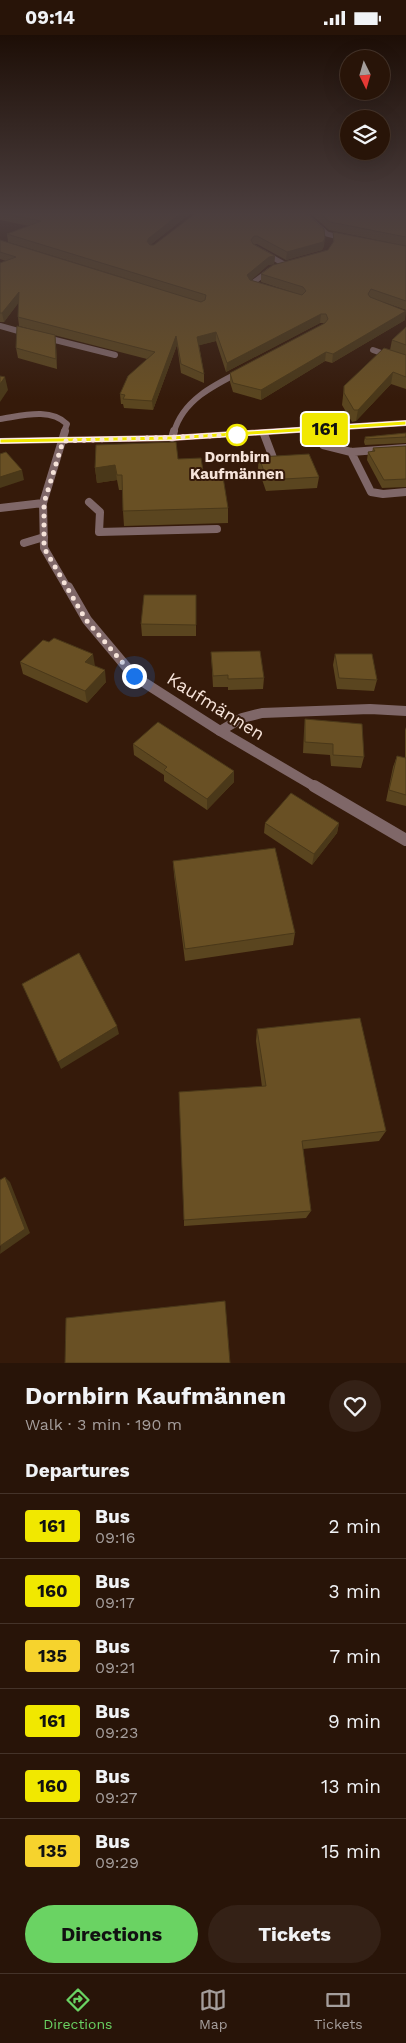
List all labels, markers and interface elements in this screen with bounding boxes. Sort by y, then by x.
text: 09:14 [25,6,75,29]
north arrow [340,50,390,100]
map controls [340,50,390,160]
button: layers [340,110,390,160]
line badge: 161 [296,413,354,445]
text: 161 [312,418,338,439]
marker: Dornbirn Kaufmännen [226,424,248,446]
place label: Dornbirn Kaufmännen [190,448,284,483]
your location [122,664,147,689]
street label: Kaufmännen [163,668,269,744]
button: heart [329,1380,381,1432]
text: Dornbirn Kaufmännen [25,1382,286,1410]
text: Walk · 3 min · 190 m [25,1415,182,1434]
text: Departures [25,1459,130,1482]
text: Bus [95,1505,130,1528]
text: 161 [39,1515,66,1536]
text: 2 min [329,1515,381,1538]
text: 09:16 [95,1528,136,1547]
text: Bus [95,1570,130,1593]
text: 160 [37,1580,68,1601]
text: 3 min [329,1580,381,1603]
text: 09:17 [95,1593,135,1612]
text: Bus [95,1635,130,1658]
text: 135 [38,1645,67,1666]
text: 7 min [330,1645,381,1668]
text: 09:21 [95,1658,135,1677]
text: Bus [95,1700,130,1723]
text: 161 [39,1710,66,1731]
text: 9 min [328,1710,381,1733]
text: 09:23 [95,1723,138,1742]
text: Bus [95,1765,130,1788]
text: 160 [37,1775,68,1796]
text: 13 min [321,1775,381,1798]
text: 09:27 [95,1788,138,1807]
text: Bus [95,1830,130,1853]
text: 135 [38,1840,67,1861]
text: 15 min [321,1840,381,1863]
text: 09:29 [95,1853,139,1872]
button: Directions [25,1905,198,1963]
button: Tickets [208,1905,381,1963]
tab: Directions [43,1986,112,2032]
tab: Map [199,1986,228,2032]
tab: Tickets [314,1986,363,2032]

